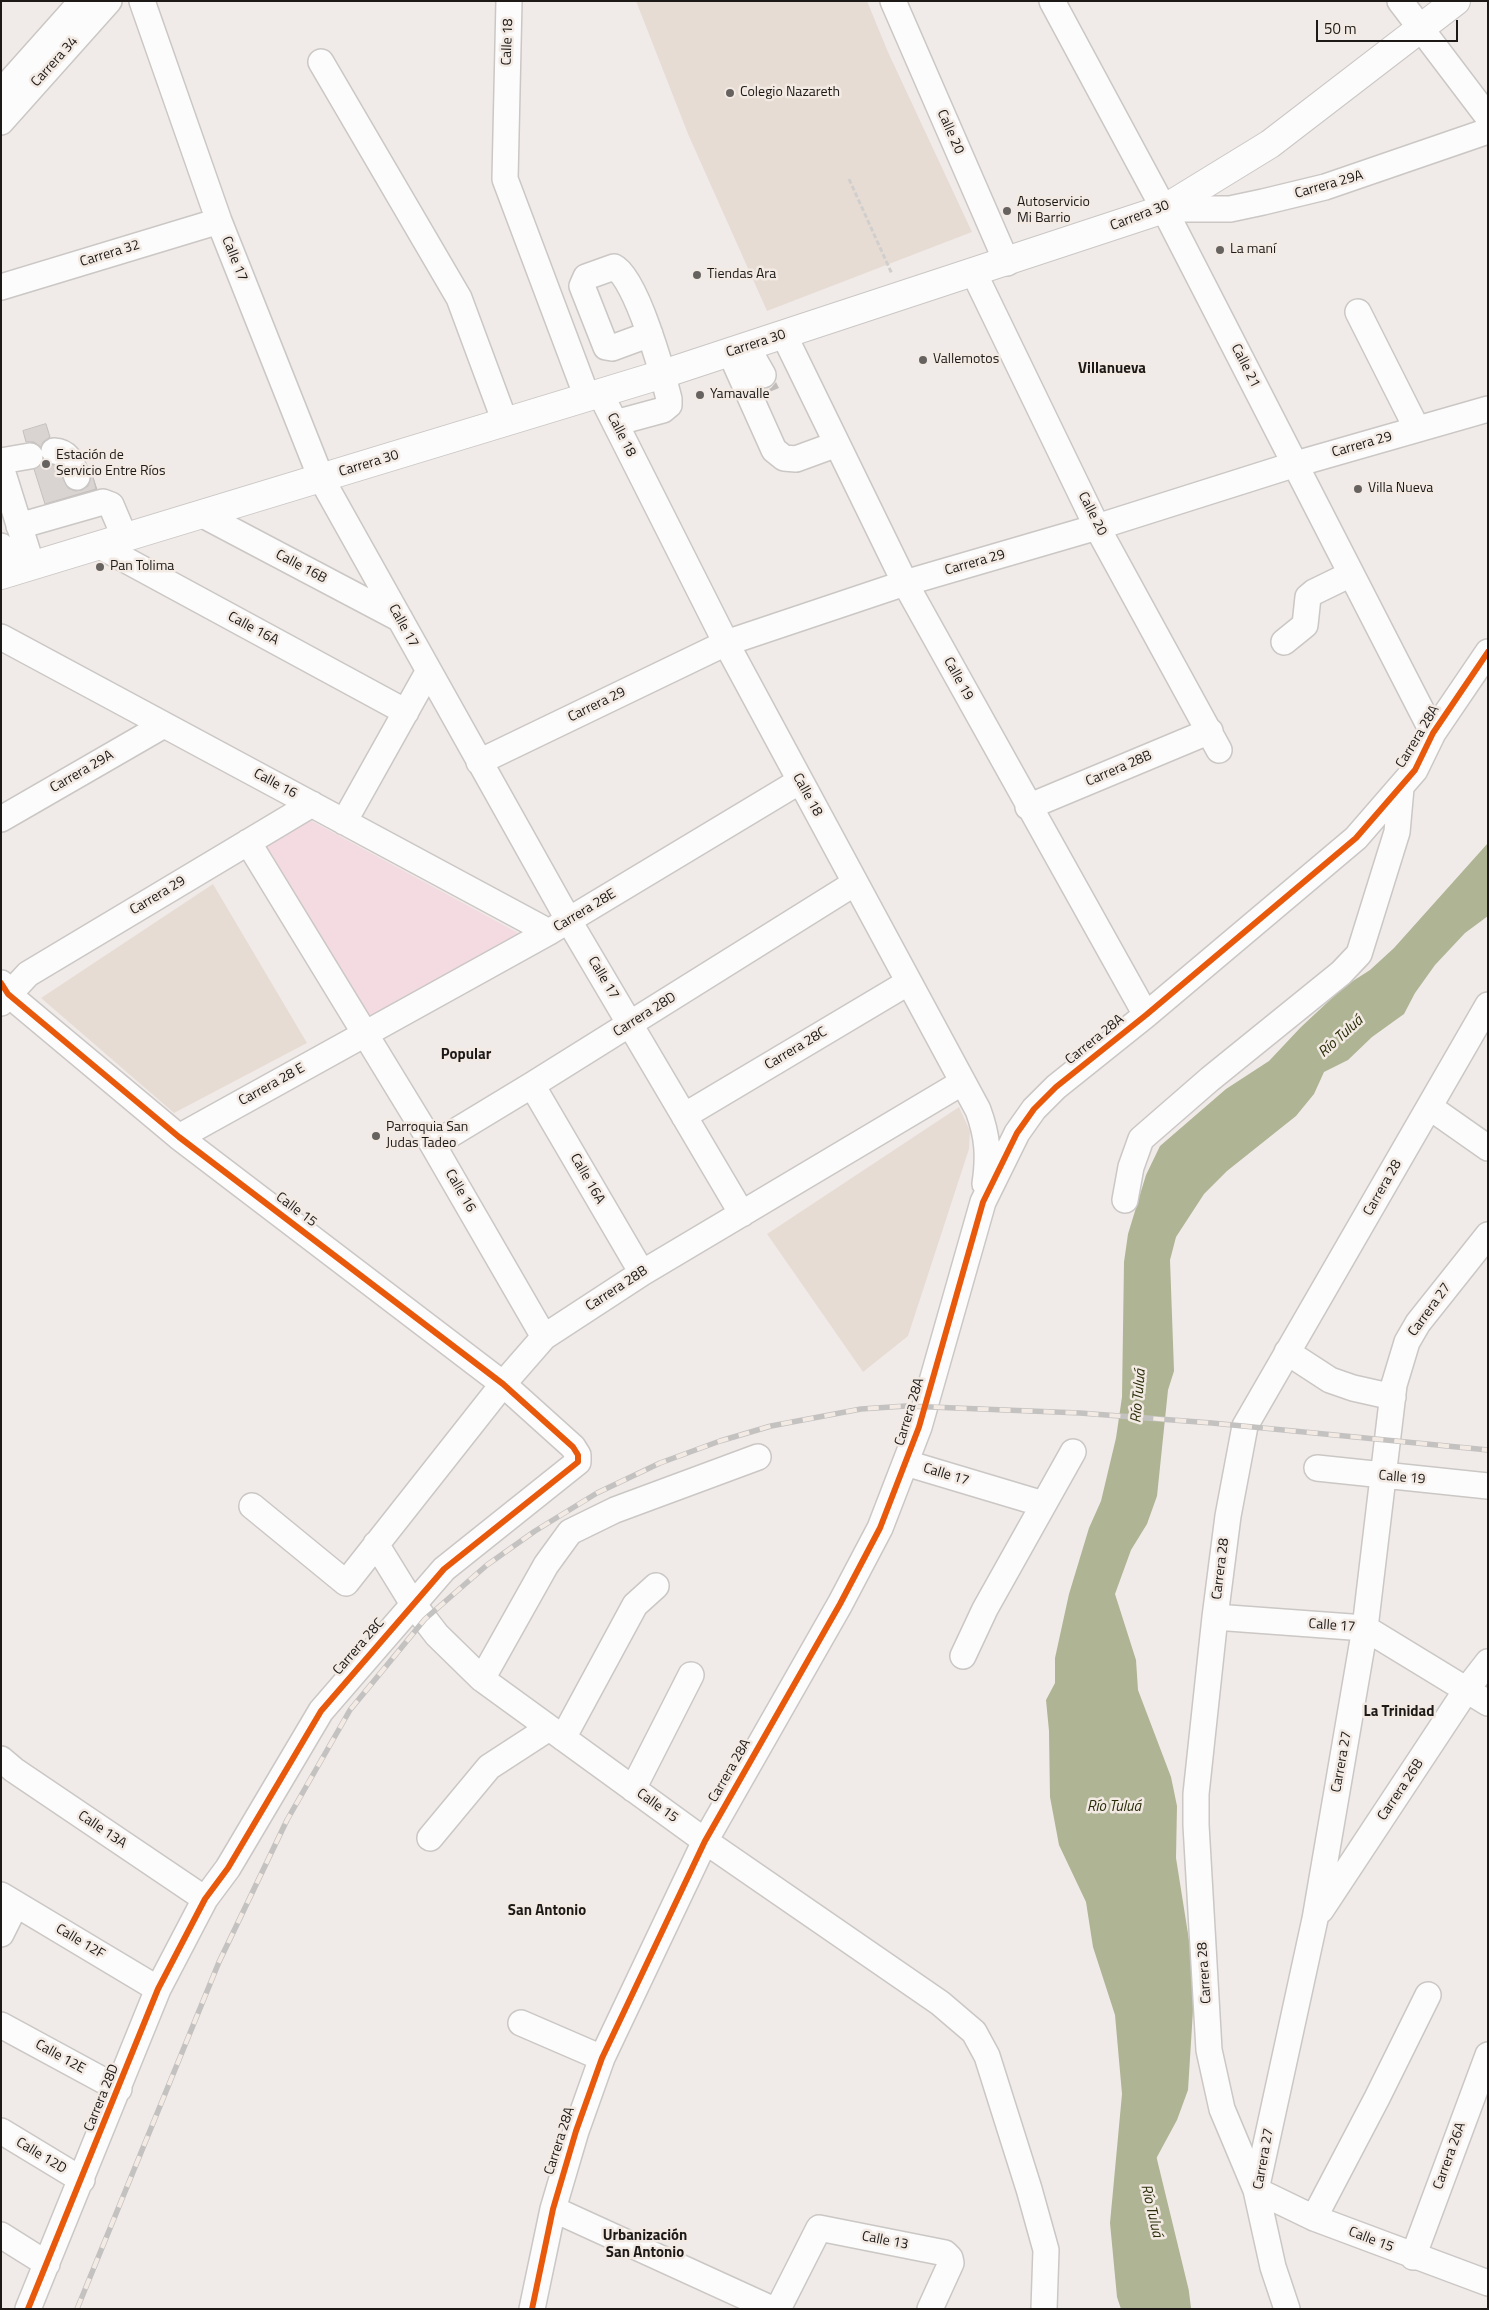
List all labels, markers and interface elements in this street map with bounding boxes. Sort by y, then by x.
scale bar [1319,10,1462,42]
text: 50 m [1324,17,1357,40]
street label: Calle 18 [499,18,517,66]
street label: Carrera 34 [28,33,82,91]
place label: Colegio Nazareth [740,85,840,101]
marker: Colegio Nazareth [724,87,736,99]
street label: Calle 20 [933,107,967,157]
street label: Carrera 29A [1293,167,1365,203]
place label: Autoservicio Mi Barrio [1017,195,1090,228]
street label: Carrera 30 [1108,197,1172,235]
marker: Autoservicio Mi Barrio [1001,205,1013,217]
street label: Calle 17 [217,234,251,284]
street label: Carrera 32 [78,237,142,271]
place label: La maní [1230,242,1276,258]
marker: La maní [1214,244,1226,256]
place label: Tiendas Ara [707,267,776,283]
marker: Tiendas Ara [691,269,703,281]
street label: Carrera 30 [724,326,788,362]
street label: Calle 21 [1227,341,1263,391]
place label: Vallemotos [933,352,999,368]
marker: Vallemotos [917,354,929,366]
district label: Villanueva [1078,360,1146,378]
place label: Yamavalle [710,387,769,403]
marker: Yamavalle [694,389,706,401]
street label: Calle 18 [603,410,639,460]
street label: Carrera 29 [1330,428,1394,462]
street label: Carrera 30 [337,447,401,481]
place label: Estación de Servicio Entre Ríos [56,448,166,481]
marker: Estación de Servicio Entre Ríos [40,458,52,470]
place label: Villa Nueva [1368,481,1433,497]
marker: Villa Nueva [1352,483,1364,495]
street label: Calle 20 [1074,489,1110,539]
street label: Carrera 29 [943,546,1007,580]
street label: Calle 16B [273,547,329,587]
place label: Pan Tolima [110,559,174,575]
marker: Pan Tolima [94,561,106,573]
street label: Calle 17 [384,601,422,651]
street label: Calle 16A [225,609,281,649]
street label: Calle 19 [939,654,977,704]
street label: Carrera 29 [566,684,628,726]
street label: Carrera 28A [1393,703,1443,771]
street label: Carrera 29A [47,747,117,797]
street label: Carrera 28B [1083,747,1155,791]
street label: Calle 16 [250,766,300,802]
street label: Calle 18 [788,770,826,820]
street label: Carrera 29 [127,873,189,919]
street label: Carrera 28E [551,886,619,936]
street label: Calle 17 [584,954,622,1002]
street label: Carrera 28D [610,989,680,1041]
street label: Carrera 28A [1062,1011,1128,1069]
water label: Río Tuluá [1315,1012,1367,1062]
street label: Carrera 28C [762,1024,830,1074]
district label: Popular [441,1046,491,1064]
street label: Carrera 28 E [236,1060,308,1110]
place label: Parroquia San Judas Tadeo [386,1120,468,1152]
marker: Parroquia San Judas Tadeo [370,1130,382,1142]
street label: Calle 16A [566,1151,608,1207]
street label: Carrera 28 [1360,1157,1406,1219]
street label: Calle 16 [441,1166,479,1216]
street label: Calle 15 [272,1189,320,1231]
street label: Carrera 28B [583,1263,651,1315]
street label: Carrera 27 [1405,1280,1455,1340]
water label: Río Tuluá [1128,1368,1150,1424]
street label: Carrera 28A [892,1376,928,1448]
street label: Calle 17 [921,1460,971,1490]
street label: Calle 19 [1378,1468,1426,1488]
street label: Carrera 28 [1209,1537,1233,1601]
street label: Carrera 28C [330,1615,388,1679]
street label: Calle 17 [1308,1616,1356,1636]
district label: La Trinidad [1364,1703,1434,1721]
street label: Carrera 27 [1328,1730,1356,1794]
street label: Carrera 28A [705,1736,755,1806]
street label: Carrera 26B [1374,1756,1428,1824]
street label: Calle 15 [633,1785,681,1827]
water label: Río Tuluá [1087,1798,1141,1816]
street label: Calle 13A [74,1808,130,1852]
district label: San Antonio [508,1902,586,1920]
street label: Calle 12F [52,1921,108,1963]
street label: Carrera 28 [1194,1942,1216,2004]
street label: Calle 12E [32,2036,88,2078]
street label: Carrera 28D [81,2062,123,2134]
street label: Carrera 28A [541,2105,579,2177]
street label: Carrera 26A [1430,2120,1470,2192]
street label: Carrera 27 [1250,2127,1278,2191]
street label: Calle 12D [13,2134,69,2178]
water label: Río Tuluá [1136,2183,1166,2239]
street label: Calle 15 [1346,2224,1396,2256]
district label: Urbanización San Antonio [603,2227,687,2262]
street label: Calle 13 [860,2228,910,2254]

